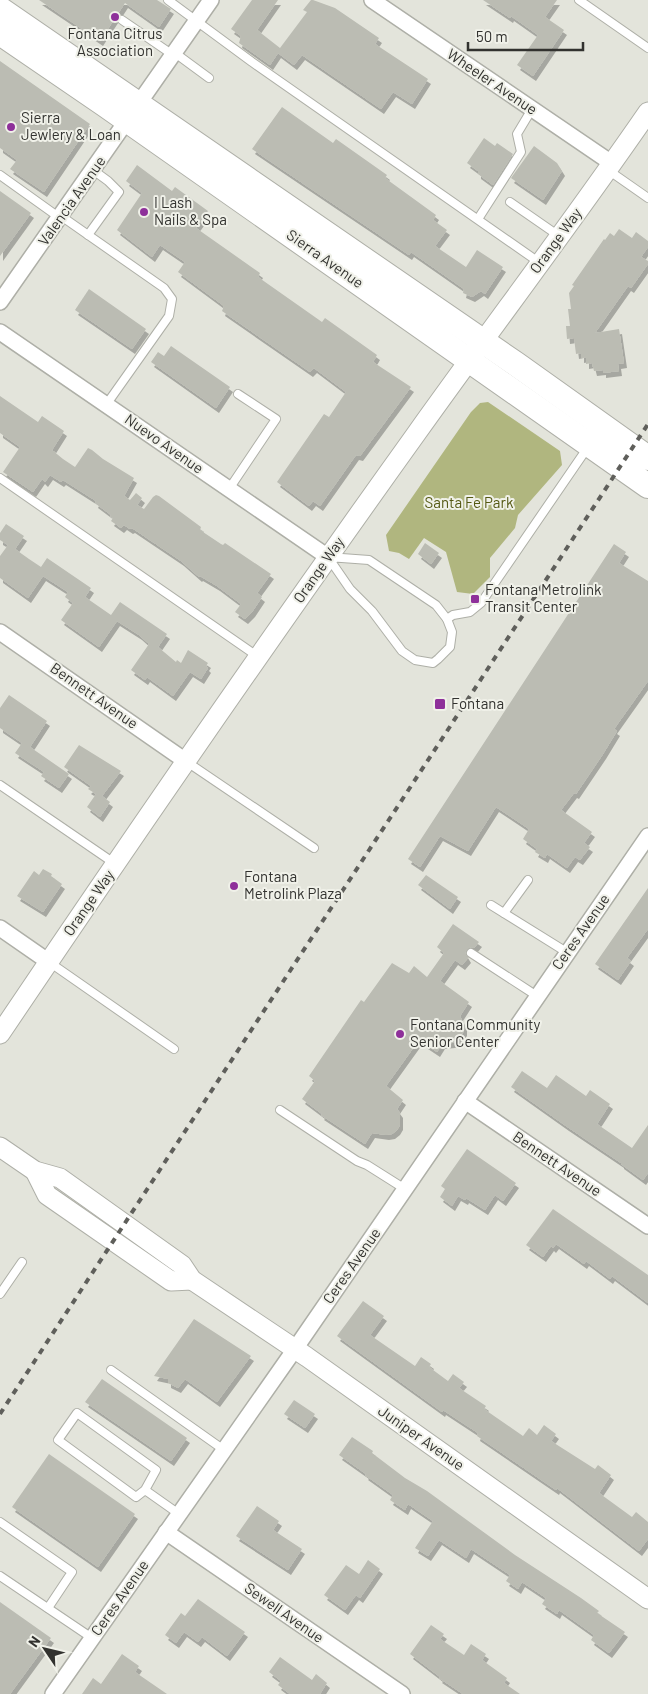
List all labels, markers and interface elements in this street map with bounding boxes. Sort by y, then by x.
marker: Fontana Citrus Association [109,11,121,23]
scale bar [468,20,583,52]
place label: Fontana Citrus Association [67,24,163,59]
text: 50 m [476,27,508,45]
street label: Wheeler Avenue [444,44,541,118]
place label: Sierra Jewlery & Loan [21,108,121,143]
marker: Sierra Jewlery & Loan [5,121,17,133]
street label: Valencia Avenue [34,152,109,249]
place label: I Lash Nails & Spa [154,193,227,228]
street label: Orange Way [525,204,585,277]
marker: I Lash Nails & Spa [138,206,150,218]
street label: Sierra Avenue [284,225,368,291]
street label: Nuevo Avenue [122,410,207,477]
park label: Santa Fe Park [425,493,514,511]
street label: Orange Way [289,533,348,606]
place label: Fontana Metrolink Transit Center [485,580,602,615]
marker: Fontana Metrolink Transit Center [469,593,481,605]
street label: Bennett Avenue [47,658,142,732]
place label: Fontana [451,694,504,712]
marker: Fontana [433,697,447,711]
street label: Orange Way [59,866,118,939]
place label: Fontana Metrolink Plaza [244,867,342,902]
marker: Fontana Metrolink Plaza [228,880,240,892]
street label: Ceres Avenue [548,890,613,973]
place label: Fontana Community Senior Center [410,1015,541,1050]
marker: Fontana Community Senior Center [394,1028,406,1040]
street label: Bennett Avenue [510,1127,605,1199]
street label: Ceres Avenue [319,1224,384,1307]
street label: Juniper Avenue [375,1401,468,1473]
street label: Ceres Avenue [87,1556,152,1639]
street label: Sewell Avenue [241,1578,328,1646]
north arrow [20,1624,70,1674]
text: N [24,1633,44,1650]

